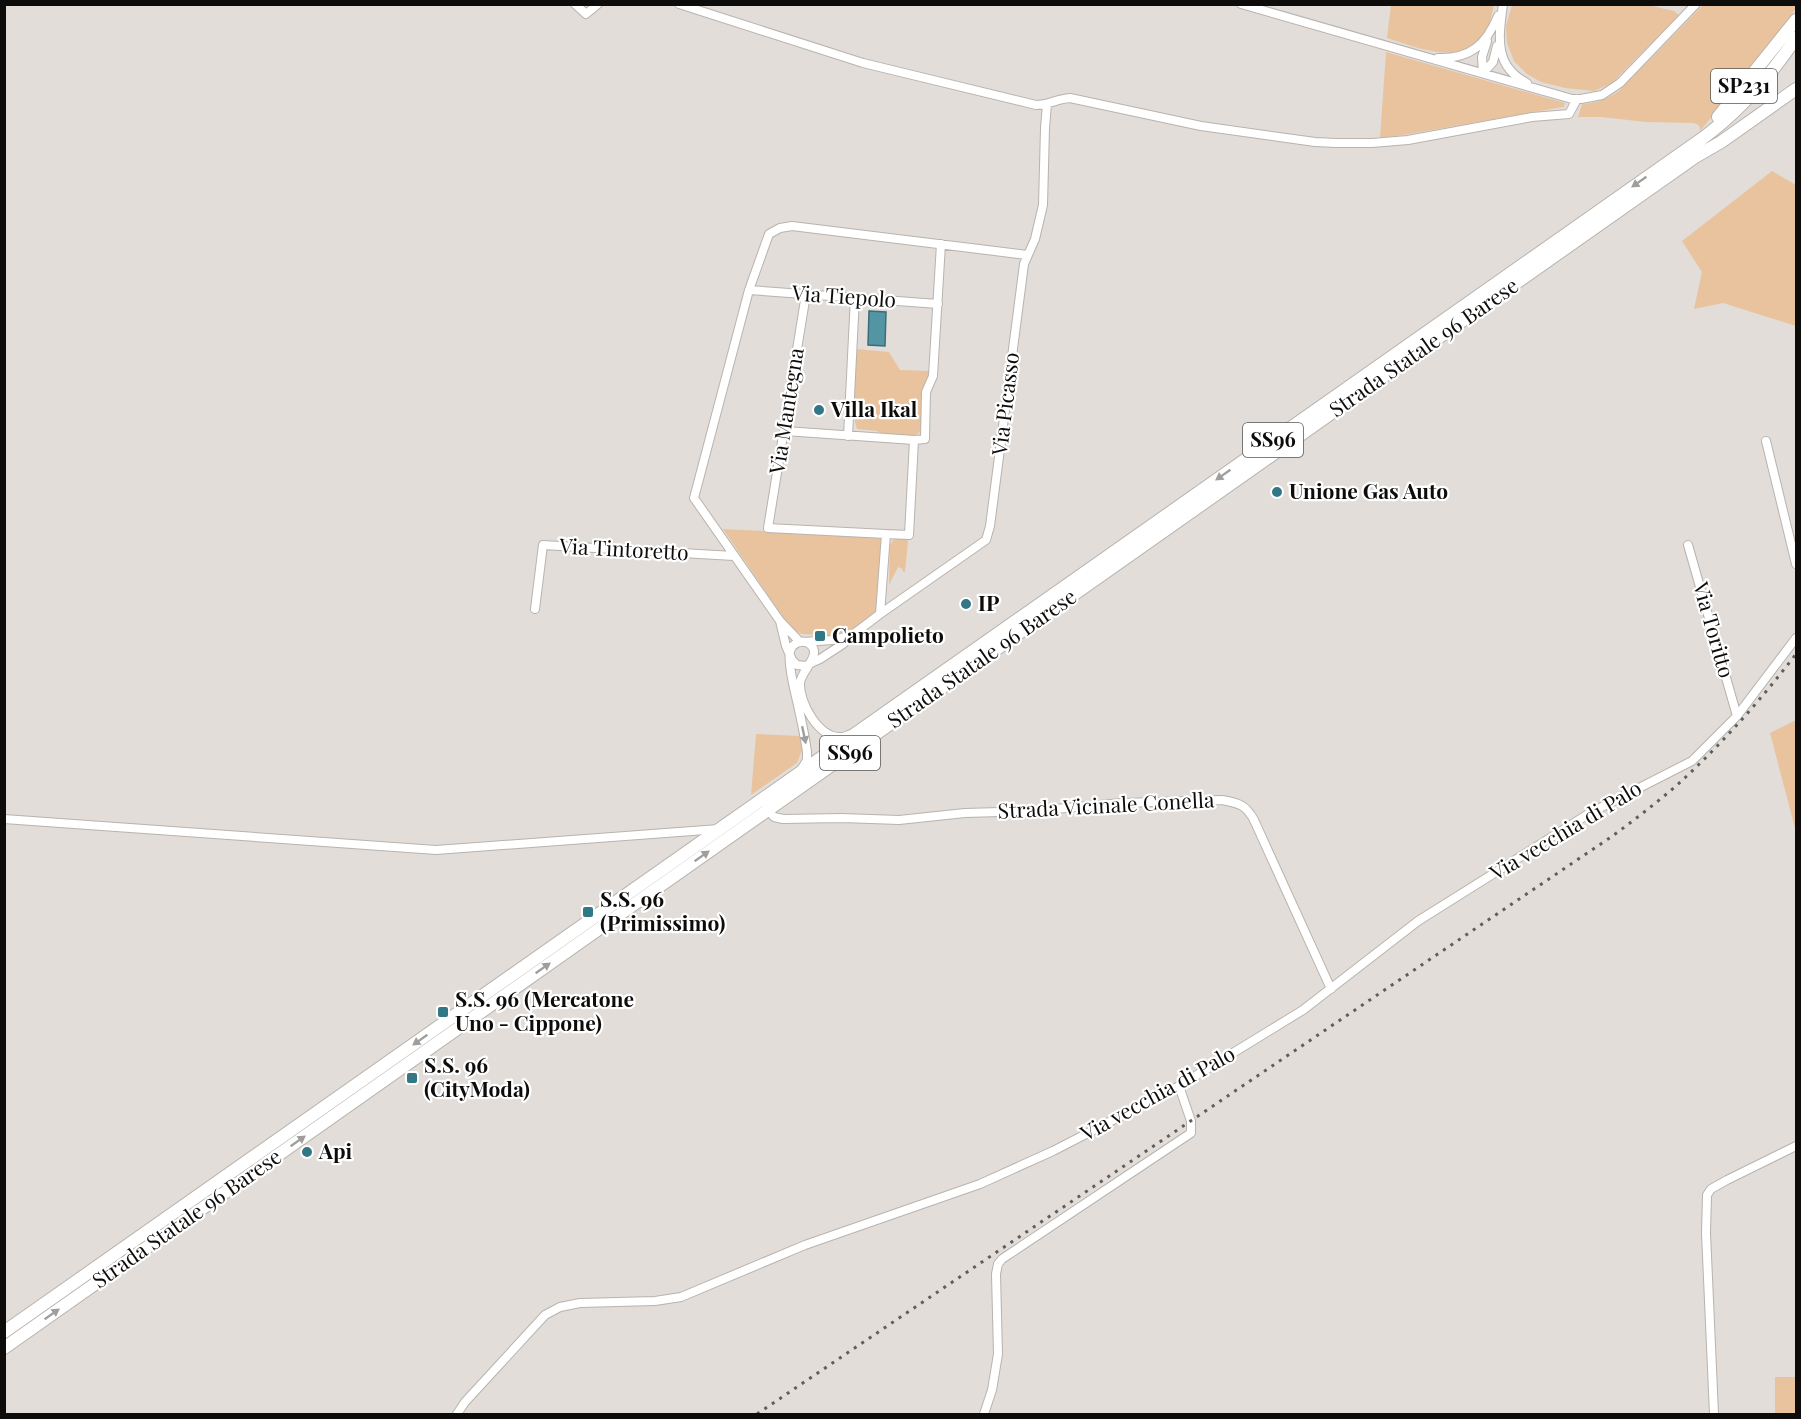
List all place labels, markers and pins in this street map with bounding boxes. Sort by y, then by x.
place label: Villa Ikal [830,394,918,422]
marker: Villa Ikal [812,403,826,417]
place label: Unione Gas Auto [1289,476,1448,504]
marker: Unione Gas Auto [1270,485,1284,499]
place label: IP [978,588,1000,616]
marker: IP [959,597,973,611]
place label: Campolieto [832,620,944,648]
marker: Campolieto [813,629,827,643]
place label: S.S. 96 (Primissimo) [600,884,725,936]
marker: S.S. 96 (Primissimo) [581,905,595,919]
place label: S.S. 96 (Mercatone Uno - Cippone) [455,984,634,1036]
marker: S.S. 96 (Mercatone Uno - Cippone) [436,1005,450,1019]
place label: S.S. 96 (CityModa) [424,1050,530,1102]
marker: S.S. 96 (CityModa) [405,1071,419,1085]
place label: Api [318,1136,353,1164]
marker: Api [300,1145,314,1159]

